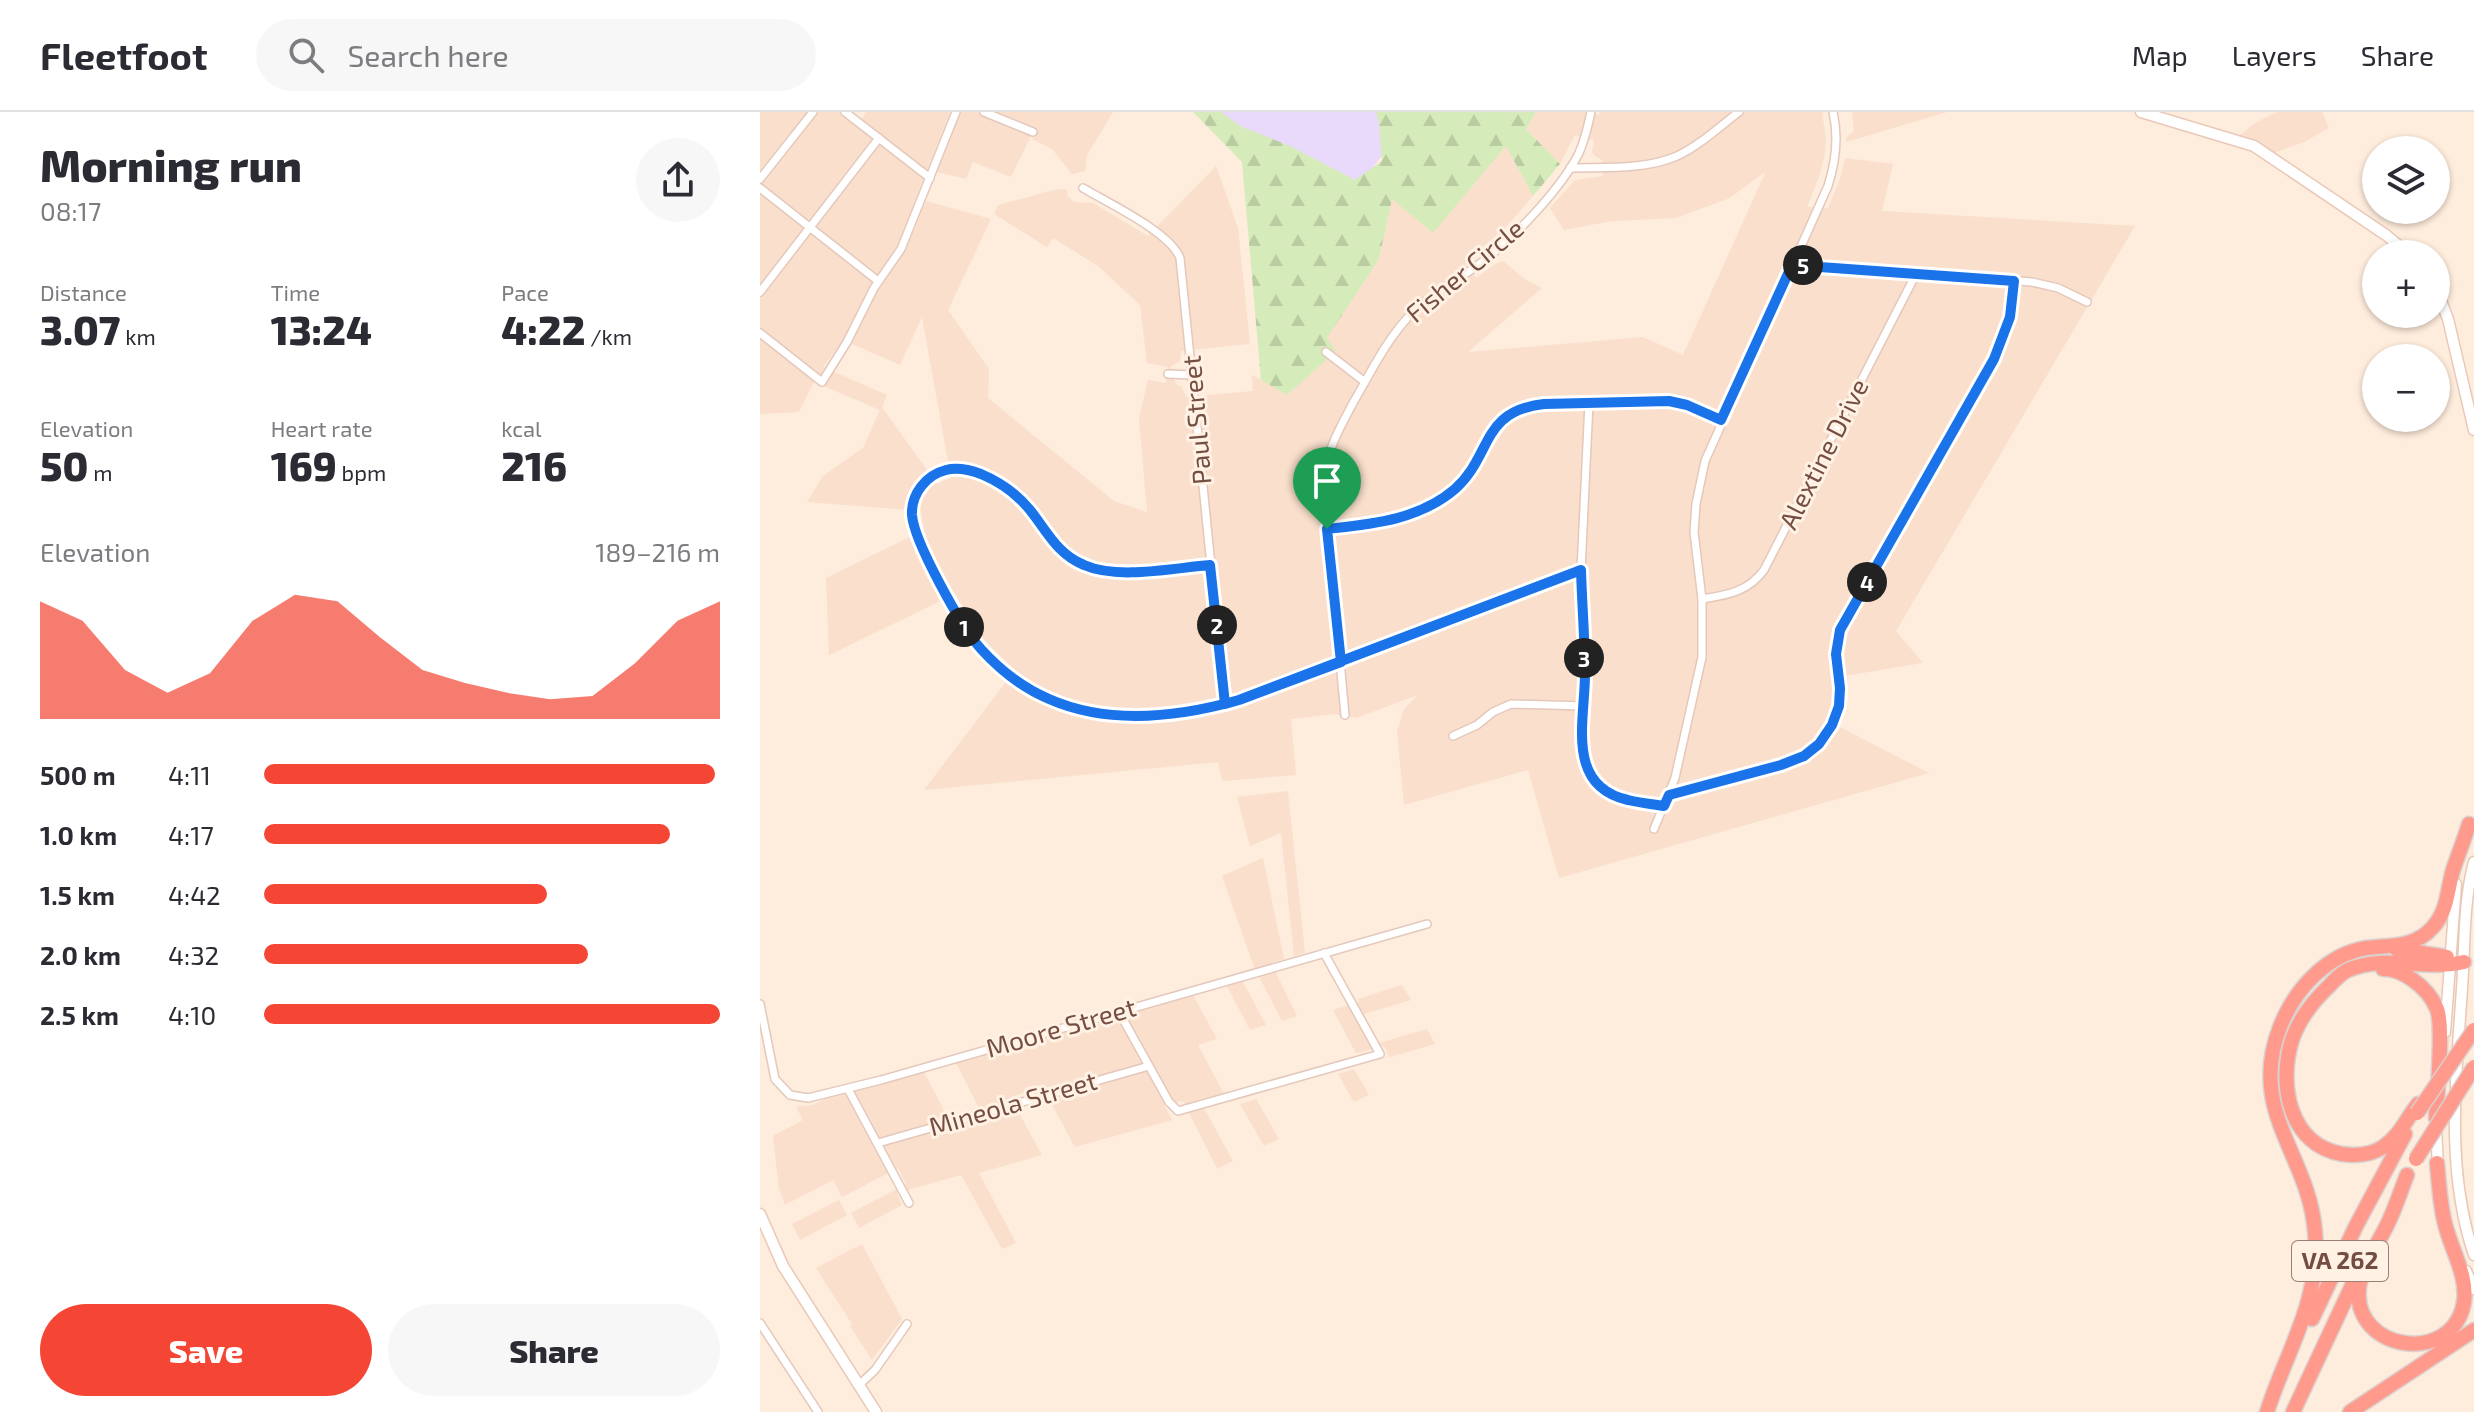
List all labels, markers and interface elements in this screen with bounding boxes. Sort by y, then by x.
search box [256,19,816,91]
text: Fleetfoot [40,32,208,78]
icon: search [284,33,328,77]
text: Search here [348,37,509,73]
text: Map [2132,38,2188,72]
text: Layers [2232,38,2317,72]
text: Share [2361,38,2434,72]
map controls [2362,136,2450,432]
button: layers [2362,136,2450,224]
text: Morning run [40,138,302,191]
button: share [636,138,720,222]
text: 08:17 [40,195,101,226]
street label: Fisher Circle [1399,212,1529,328]
button: + [2362,240,2450,328]
pin: 5 [1783,245,1823,285]
text: 5 [1797,252,1809,278]
text: Distance [40,279,127,305]
text: Time [271,279,320,305]
text: Pace [501,279,549,305]
text: 3.07 [40,305,120,353]
text: 13:24 [271,305,372,353]
text: 4:22 [501,305,585,353]
text: km [120,323,156,349]
text: /km [585,323,632,349]
button: − [2362,344,2450,432]
street label: Paul Street [1174,354,1217,486]
street label: Alextine Drive [1772,373,1874,534]
text: Elevation [40,415,133,441]
text: Heart rate [271,415,372,441]
text: kcal [501,415,542,441]
text: 50 [40,441,88,489]
text: 169 [271,441,337,489]
text: 216 [501,441,567,489]
pin [1293,447,1361,529]
text: m [88,459,112,485]
text: bpm [337,459,386,485]
icon: arrive [1305,459,1349,503]
text: Elevation [40,536,150,567]
text: 189–216 m [595,536,720,567]
pin: 4 [1847,562,1887,602]
text: 4 [1860,569,1874,595]
pin: 2 [1197,605,1237,645]
pin: 1 [944,607,984,647]
text: 2 [1211,612,1223,638]
text: 1 [959,614,969,640]
pin: 3 [1564,638,1604,678]
text: 3 [1578,645,1590,671]
text: 500 m [40,759,116,790]
text: 4:11 [168,759,211,790]
text: 1.0 km [40,819,117,850]
text: 4:17 [168,819,214,850]
text: 1.5 km [40,879,115,910]
text: 4:42 [168,879,221,910]
text: 2.0 km [40,939,121,970]
text: 4:32 [168,939,219,970]
street label: Moore Street [982,990,1139,1063]
text: 2.5 km [40,999,119,1030]
text: 4:10 [168,999,216,1030]
street label: Mineola Street [925,1064,1100,1141]
road number: VA 262 [2292,1241,2388,1281]
button: Save [40,1304,372,1396]
button: Share [388,1304,720,1396]

